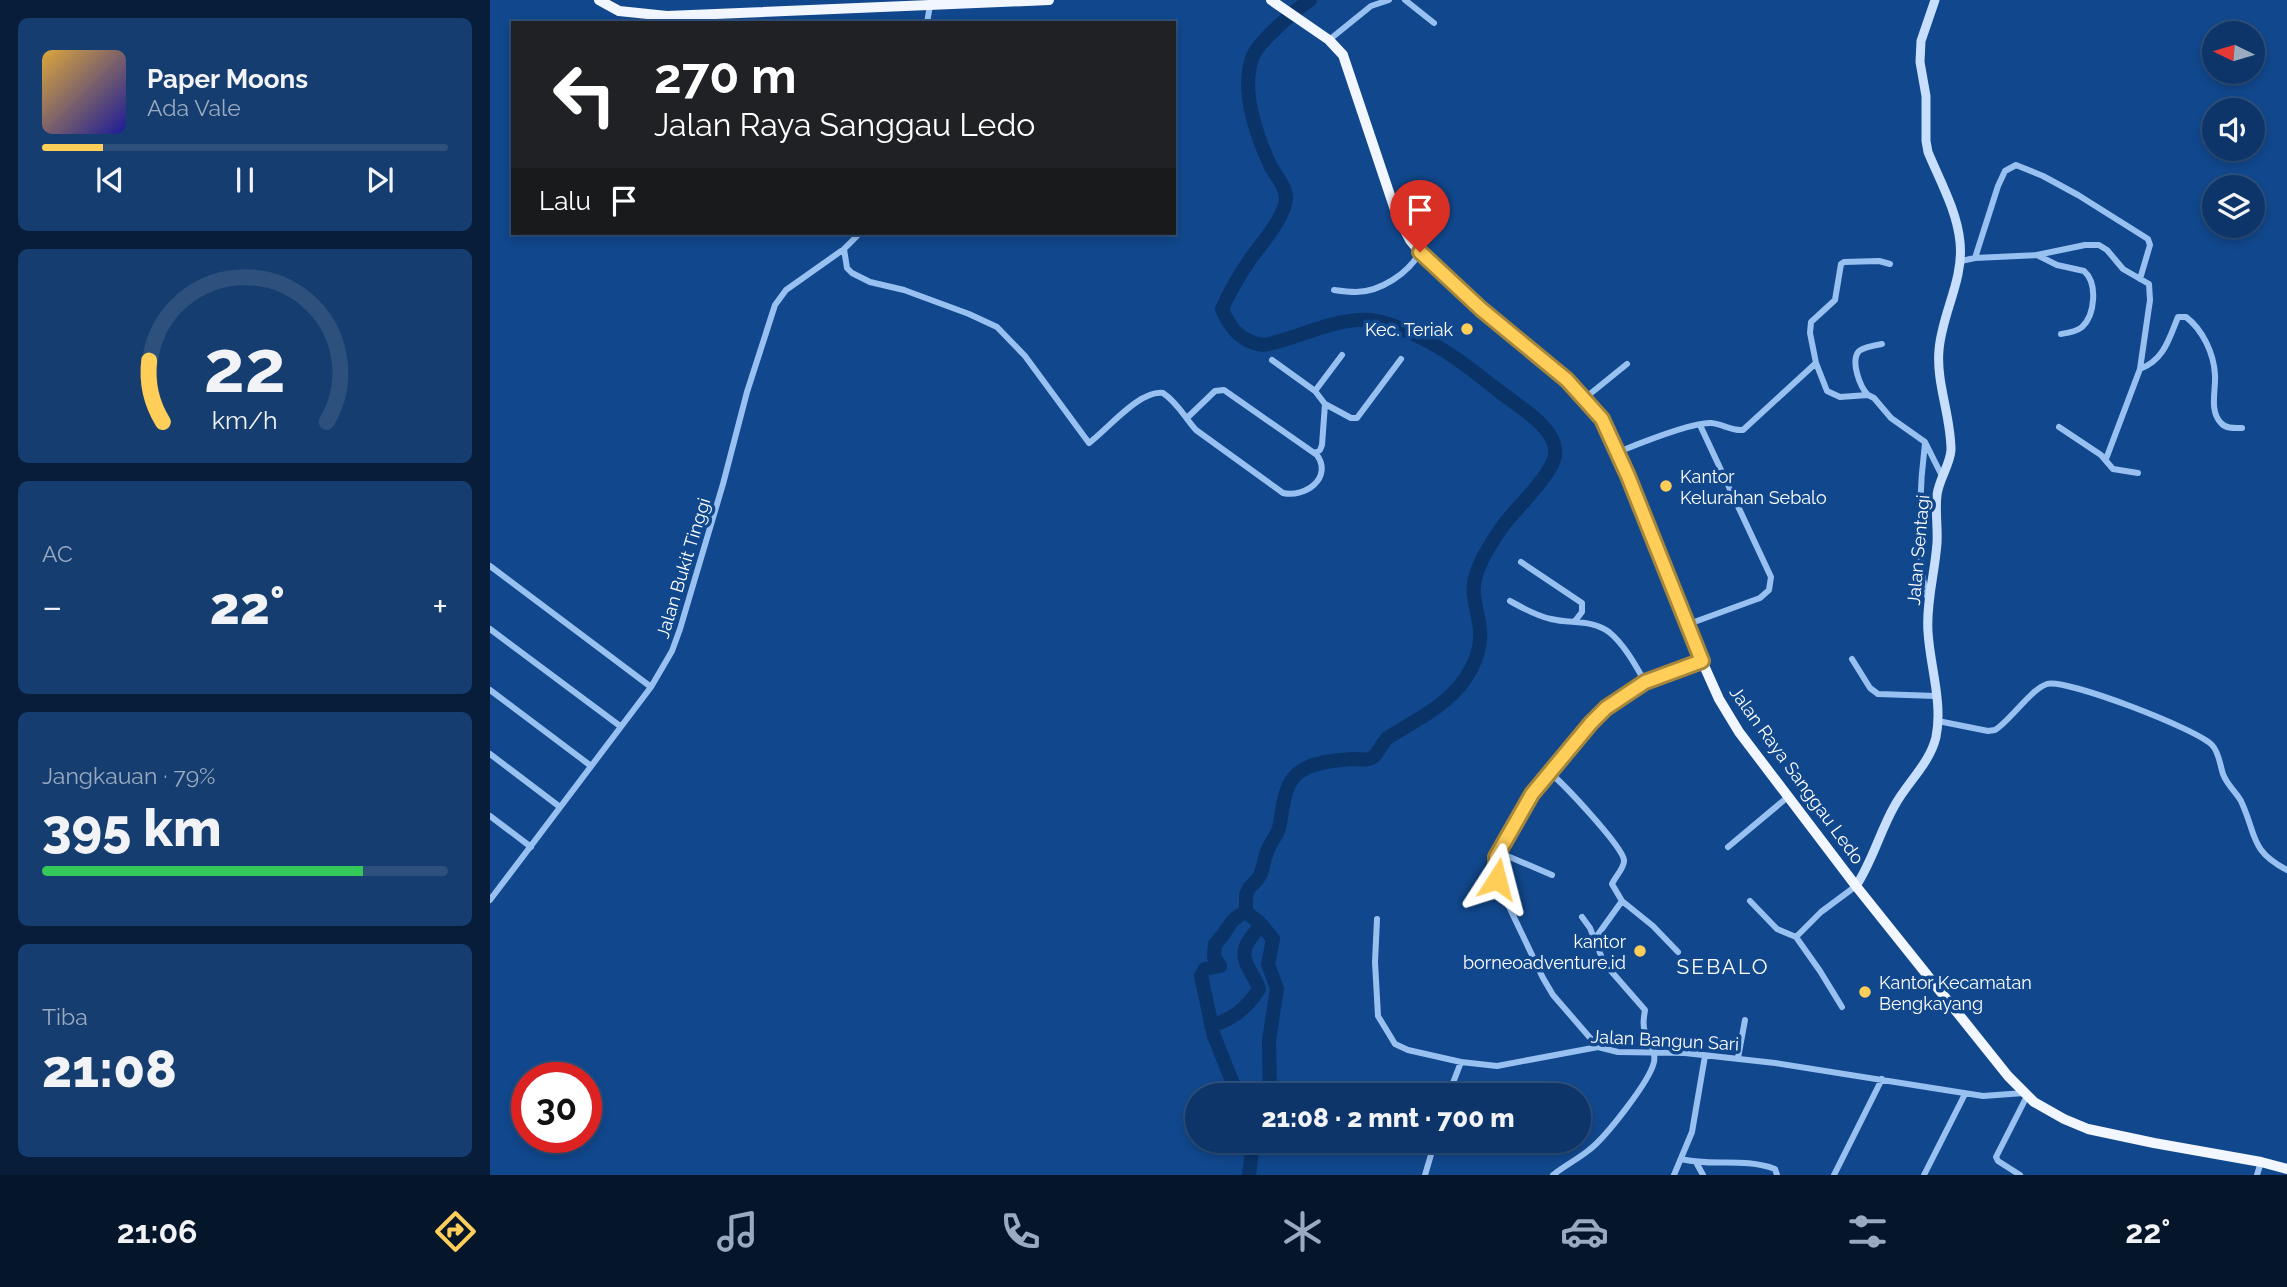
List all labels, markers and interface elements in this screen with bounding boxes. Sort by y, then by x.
north arrow [2202,21,2264,84]
map controls [2202,21,2265,238]
text: 270 m [654,47,797,104]
icon: left [539,49,630,140]
text: Paper Moons [147,64,308,94]
text: Ada Vale [147,94,241,121]
button: sound [2202,98,2265,161]
text: Jalan Raya Sanggau Ledo [654,106,1035,143]
icon: previous [91,161,129,199]
icon: pause [226,161,264,199]
icon: next [361,161,399,199]
button: layers [2202,175,2265,238]
pin [1390,180,1450,252]
icon: arrive [605,182,643,220]
text: Lalu [539,186,591,216]
icon: arrive [1401,191,1439,229]
place label: Kec. Teriak [1365,319,1453,340]
marker: Kec. Teriak [1459,321,1475,337]
text: 22 [204,325,286,410]
text: km/h [212,405,278,435]
place label: Kantor Kelurahan Sebalo [1680,466,1827,508]
marker: Kantor Kelurahan Sebalo [1658,478,1674,494]
street label: Jalan Sentagi [1903,494,1933,606]
street label: Jalan Bukit Tinggi [652,495,714,641]
text: AC [42,540,73,567]
text: 22° [210,575,285,636]
text: − [42,584,62,629]
text: + [432,584,448,629]
street label: Jalan Raya Sanggau Ledo [1725,682,1869,868]
text: Jangkauan · 79% [42,762,216,789]
text: 395 km [42,797,222,858]
position arrow [1460,842,1534,916]
place label: kantor borneoadventure.id [1463,931,1627,973]
marker: kantor borneoadventure.id [1632,943,1648,959]
district label: SEBALO [1677,954,1769,979]
place label: Kantor Kecamatan Bengkayang [1879,972,2032,1014]
marker: Kantor Kecamatan Bengkayang [1857,984,1873,1000]
text: Tiba [42,1003,88,1030]
street label: Jalan Bangun Sari [1590,1026,1740,1054]
text: 21:08 [42,1038,177,1099]
speed limit sign: 30 [511,1062,602,1153]
text: 21:08 · 2 mnt · 700 m [1261,1103,1515,1133]
icon: directions [431,1207,480,1256]
icon: music [713,1207,762,1256]
icon: phone [996,1207,1045,1256]
icon: climate [1278,1207,1327,1256]
icon: car [1560,1207,1609,1256]
icon: filters [1843,1207,1892,1256]
text: 21:06 [117,1213,198,1250]
text: 22° [2125,1213,2170,1250]

